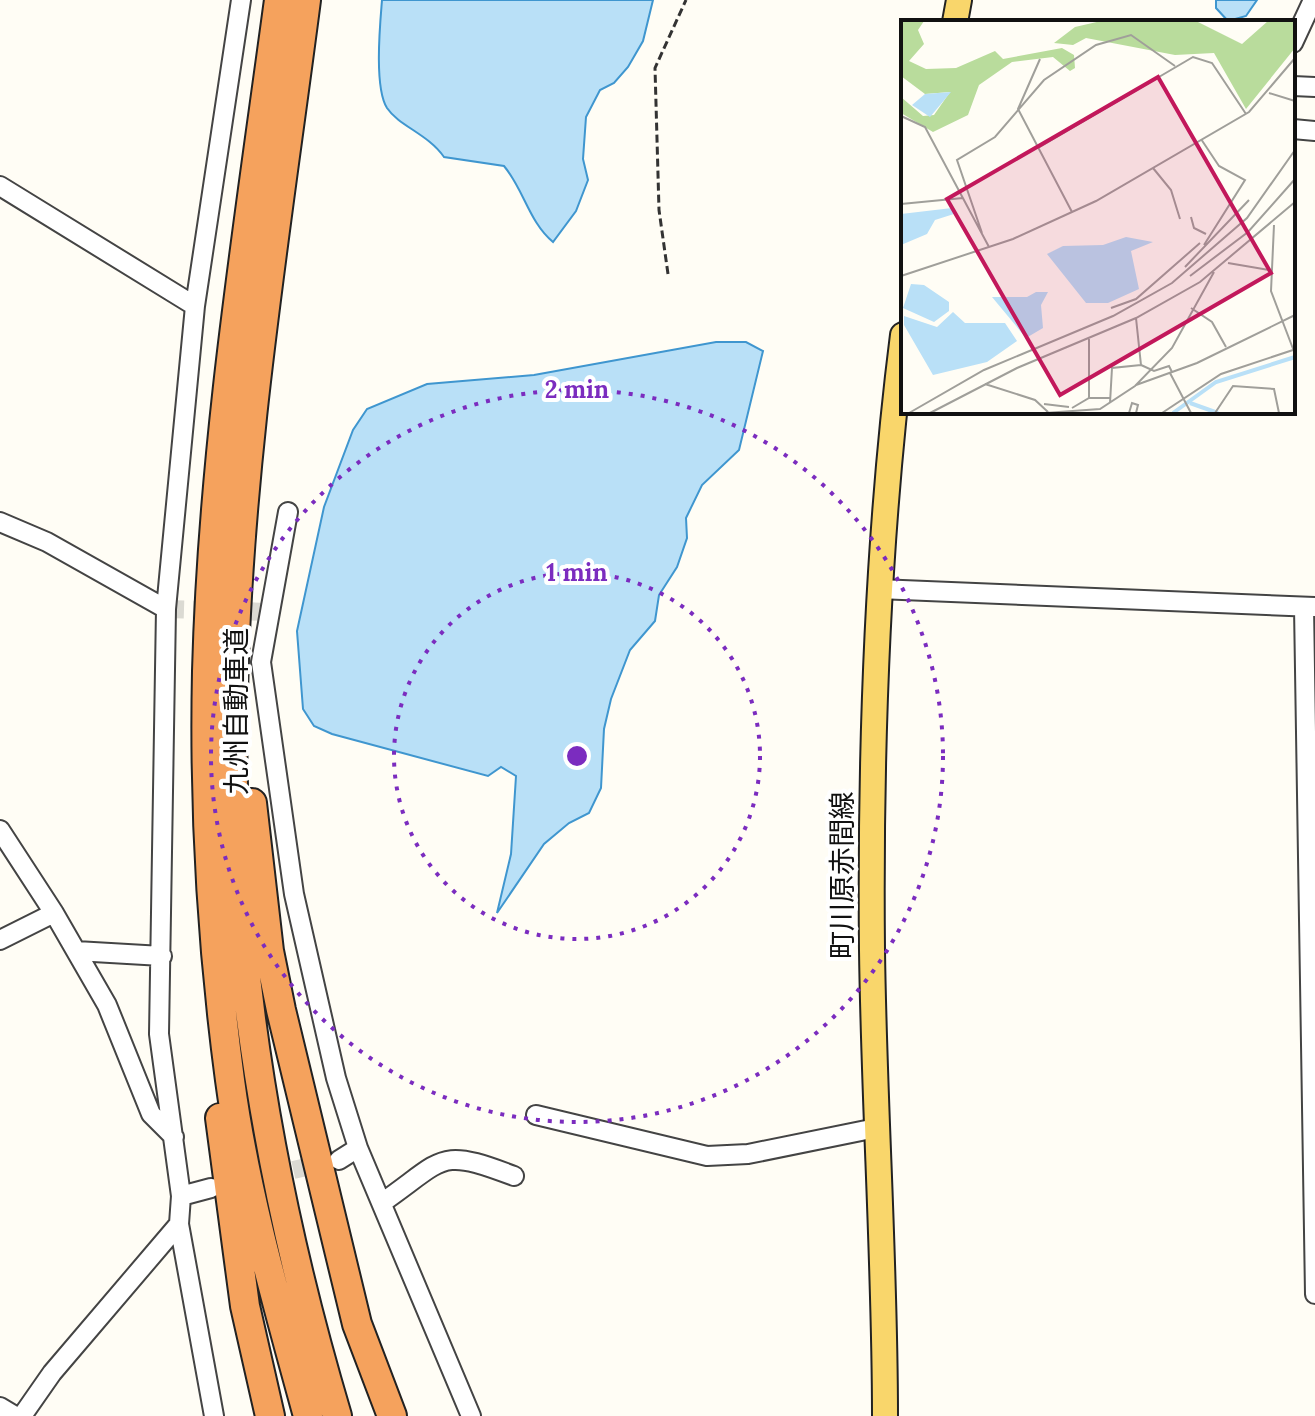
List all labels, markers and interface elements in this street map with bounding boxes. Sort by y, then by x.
inset map [901,20,1295,414]
text: 2 min [545,374,609,405]
text: 1 min [546,557,608,588]
street label: 九州自動車道 [218,627,254,795]
centre of rings [563,742,591,770]
street label: 町川原赤間線 [824,791,860,959]

